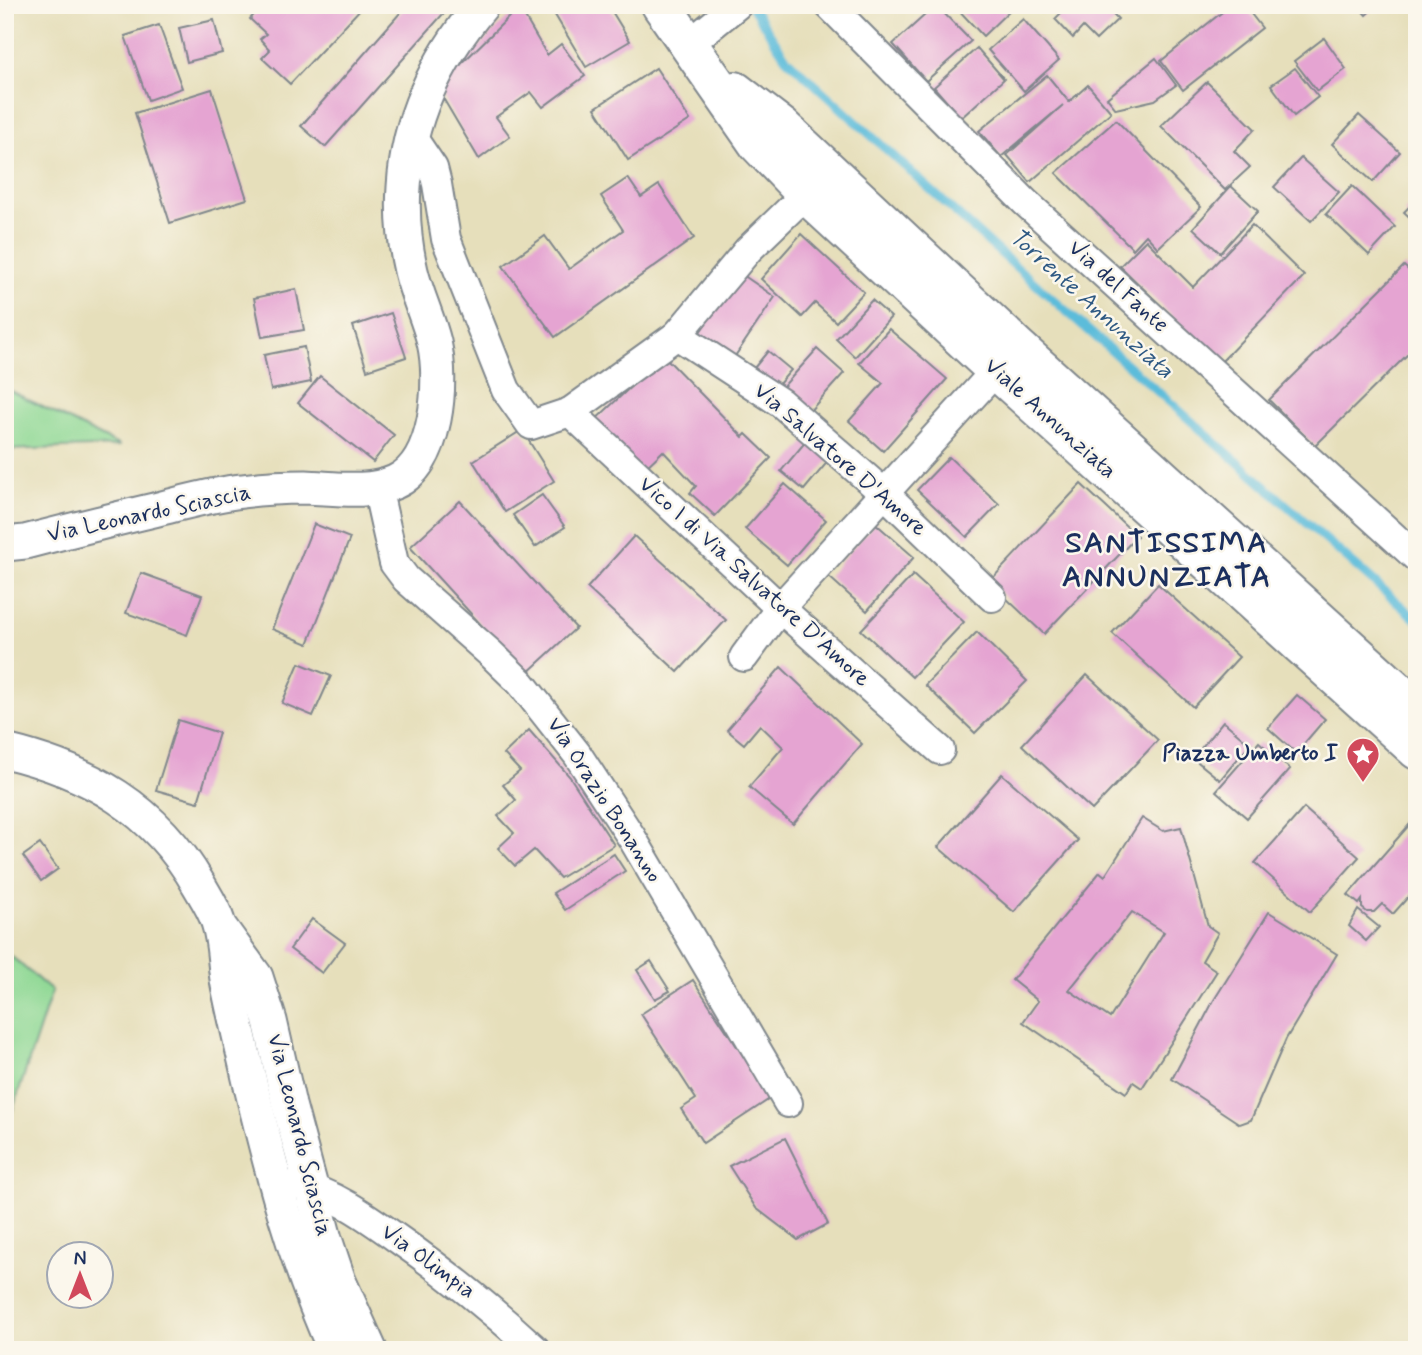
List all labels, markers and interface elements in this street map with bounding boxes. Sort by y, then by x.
water label: Torrente Annunziata [1002,222,1180,386]
street label: Via del Fante [1061,234,1175,340]
street label: Viale Annunziata [978,352,1122,486]
street label: Via Salvatore D'Amore [747,376,933,544]
street label: Vico I di Via Salvatore D'Amore [632,470,876,694]
street label: Via Leonardo Sciascia [44,478,254,550]
district label: SANTISSIMA ANNUNZIATA [1062,524,1272,597]
street label: Via Orazio Bonanno [539,711,669,889]
place icon: Piazza Umberto I [1344,735,1382,784]
place label: Piazza Umberto I [1162,739,1339,769]
street label: Via Leonardo Sciascia [259,1031,339,1239]
street label: Via Olimpia [375,1218,481,1306]
north arrow [46,1240,116,1310]
text: N [74,1247,86,1272]

